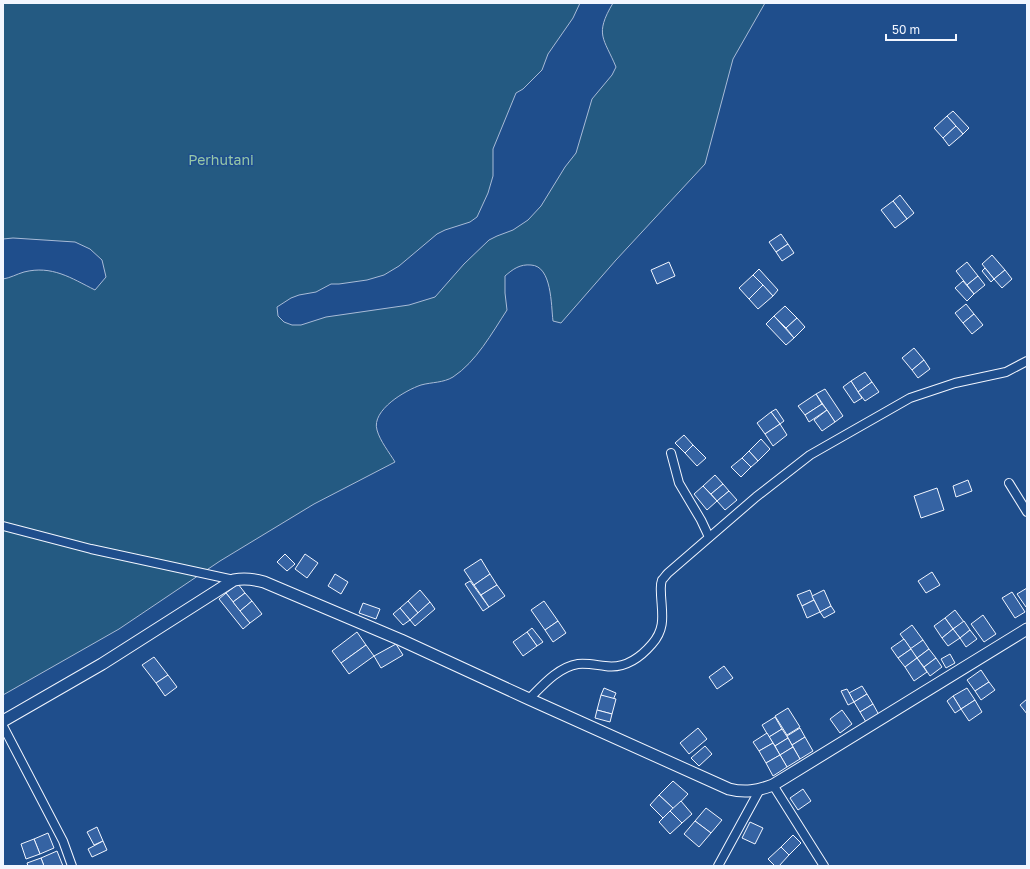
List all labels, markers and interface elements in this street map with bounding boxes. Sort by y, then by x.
scale bar [886,16,956,42]
text: 50 m [892,22,920,37]
park label: Perhutani [188,151,254,168]

